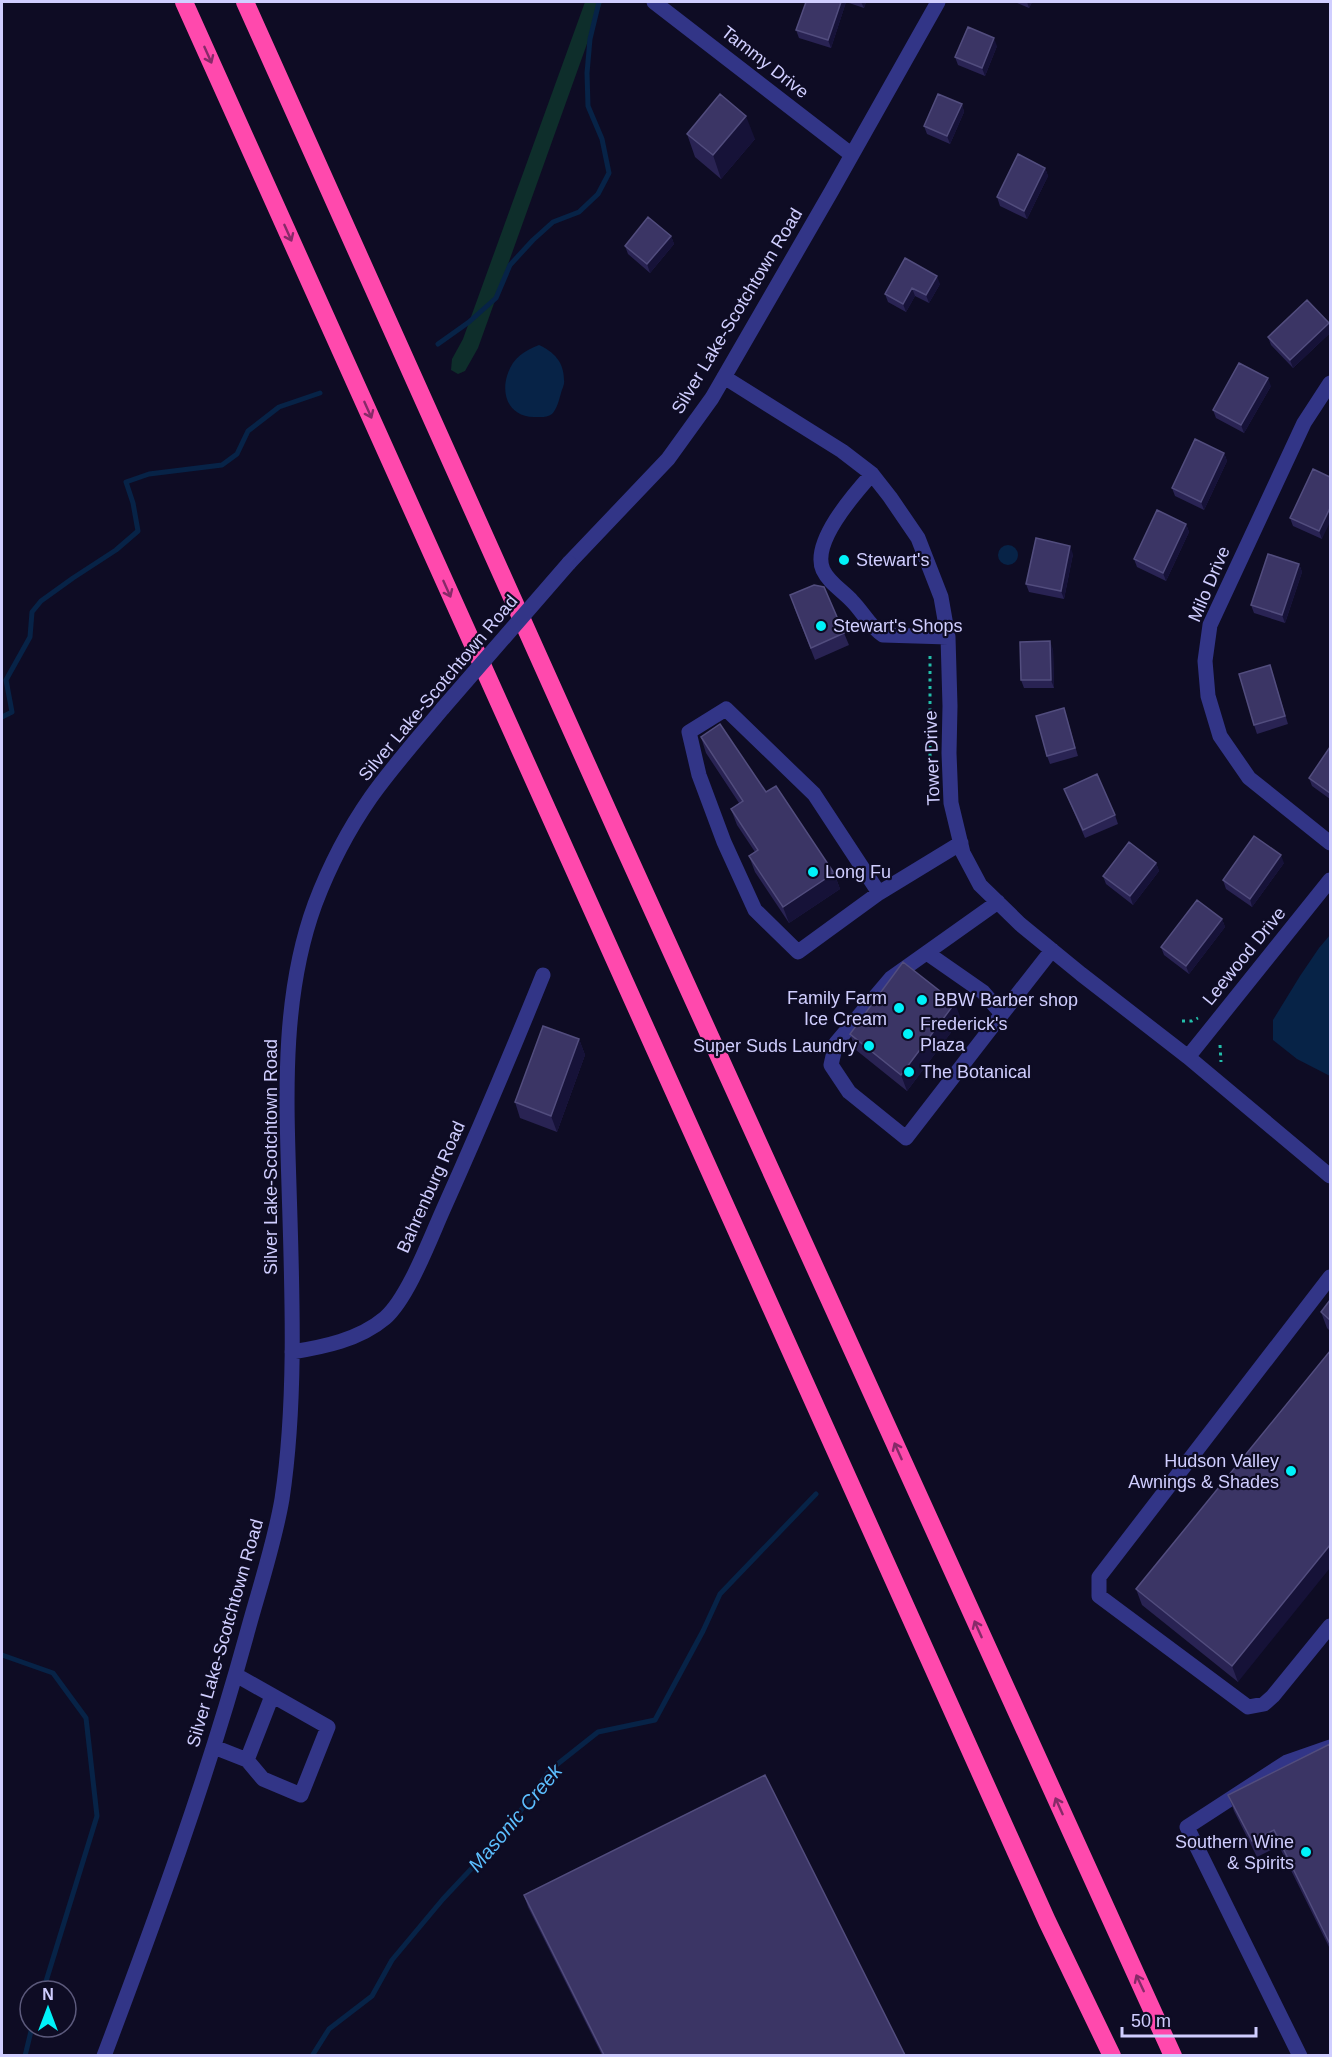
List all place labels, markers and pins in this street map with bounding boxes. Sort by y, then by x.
place label: Stewart's [856,550,929,570]
marker: Stewart's [837,553,851,567]
place label: Stewart's Shops [833,616,963,636]
marker: Stewart's Shops [814,619,828,633]
place label: Long Fu [825,862,891,882]
marker: Long Fu [806,865,820,879]
place label: Family Farm Ice Cream [787,988,887,1029]
place label: BBW Barber shop [934,990,1078,1010]
marker: BBW Barber shop [915,993,929,1007]
marker: Family Farm Ice Cream [892,1001,906,1015]
place label: Frederick's Plaza [920,1014,1007,1055]
marker: Frederick's Plaza [901,1027,915,1041]
place label: Super Suds Laundry [693,1036,857,1056]
marker: Super Suds Laundry [862,1039,876,1053]
place label: The Botanical [921,1062,1031,1082]
marker: The Botanical [902,1065,916,1079]
place label: Hudson Valley Awnings & Shades [1128,1451,1279,1492]
marker: Hudson Valley Awnings & Shades [1284,1464,1298,1478]
place label: Southern Wine & Spirits [1175,1832,1294,1873]
marker: Southern Wine & Spirits [1299,1845,1313,1859]

